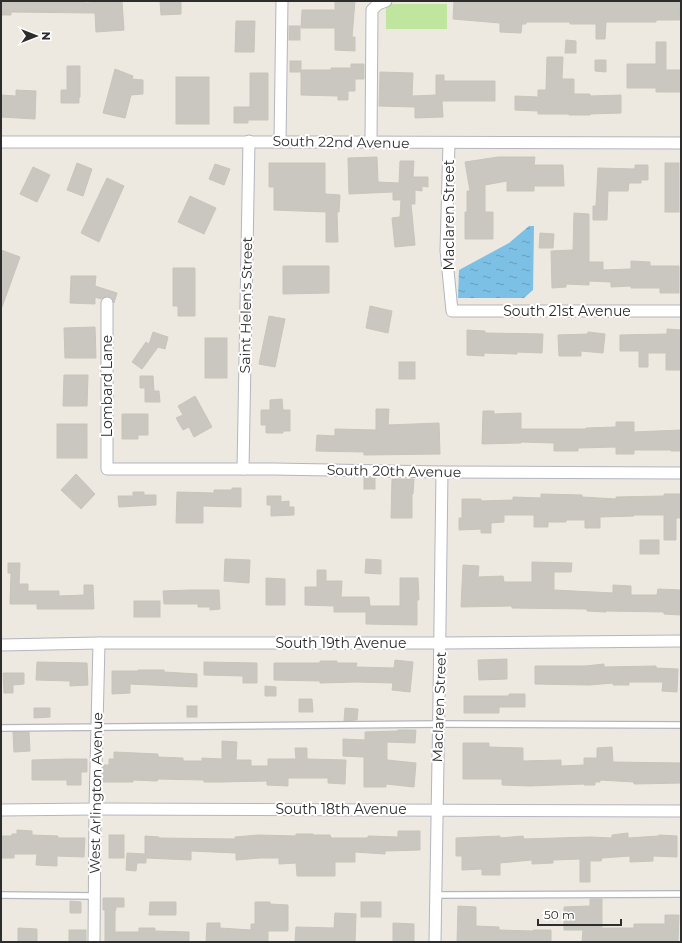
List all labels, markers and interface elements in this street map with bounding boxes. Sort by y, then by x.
north arrow [16,16,56,56]
text: N [39,32,53,40]
street label: South 22nd Avenue [272,132,410,152]
street label: Maclaren Street [440,159,458,270]
street label: Saint Helen's Street [236,236,256,373]
street label: South 21st Avenue [503,302,631,320]
street label: Lombard Lane [98,335,116,437]
street label: South 20th Avenue [327,461,461,481]
street label: South 19th Avenue [276,634,406,652]
street label: Maclaren Street [428,651,450,763]
street label: West Arlington Avenue [86,712,106,874]
street label: South 18th Avenue [275,800,407,818]
scale bar [538,901,621,927]
text: 50 m [544,907,575,922]

